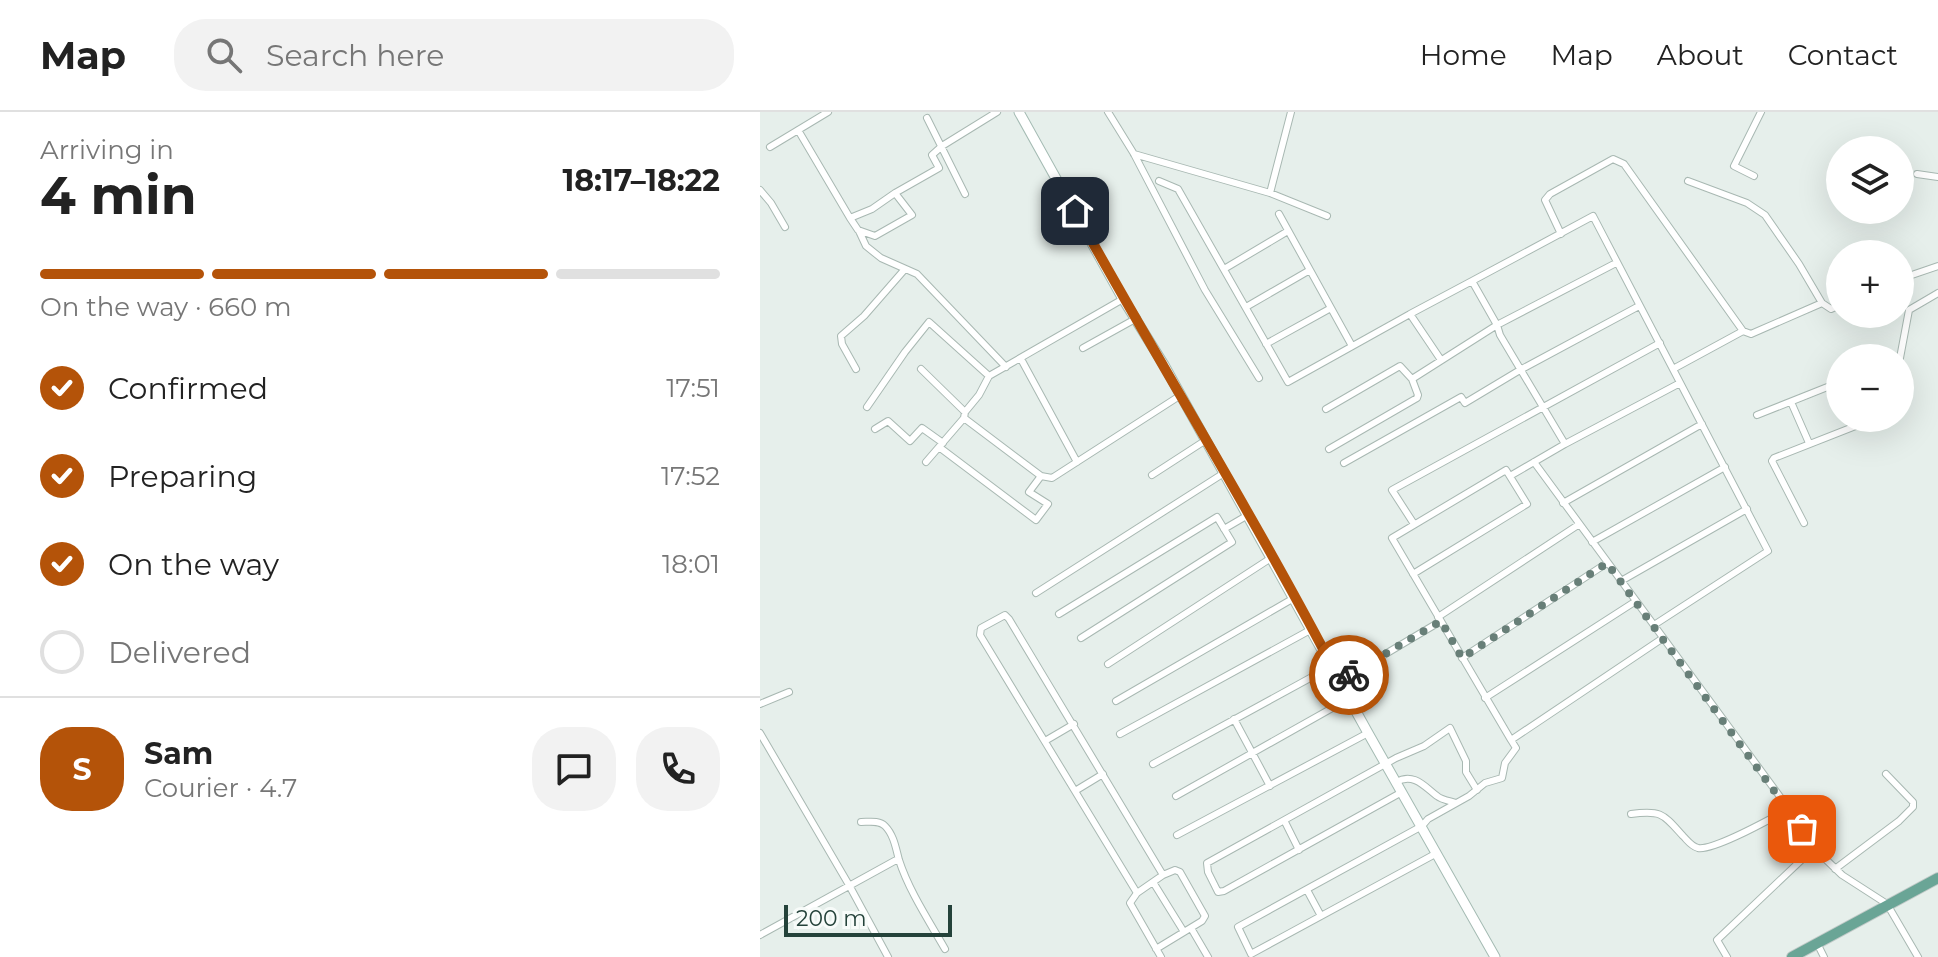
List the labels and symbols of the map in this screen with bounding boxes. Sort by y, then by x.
pin [1041,177,1109,245]
courier [1309,635,1389,715]
pin [1768,795,1836,863]
scale bar [784,901,952,937]

